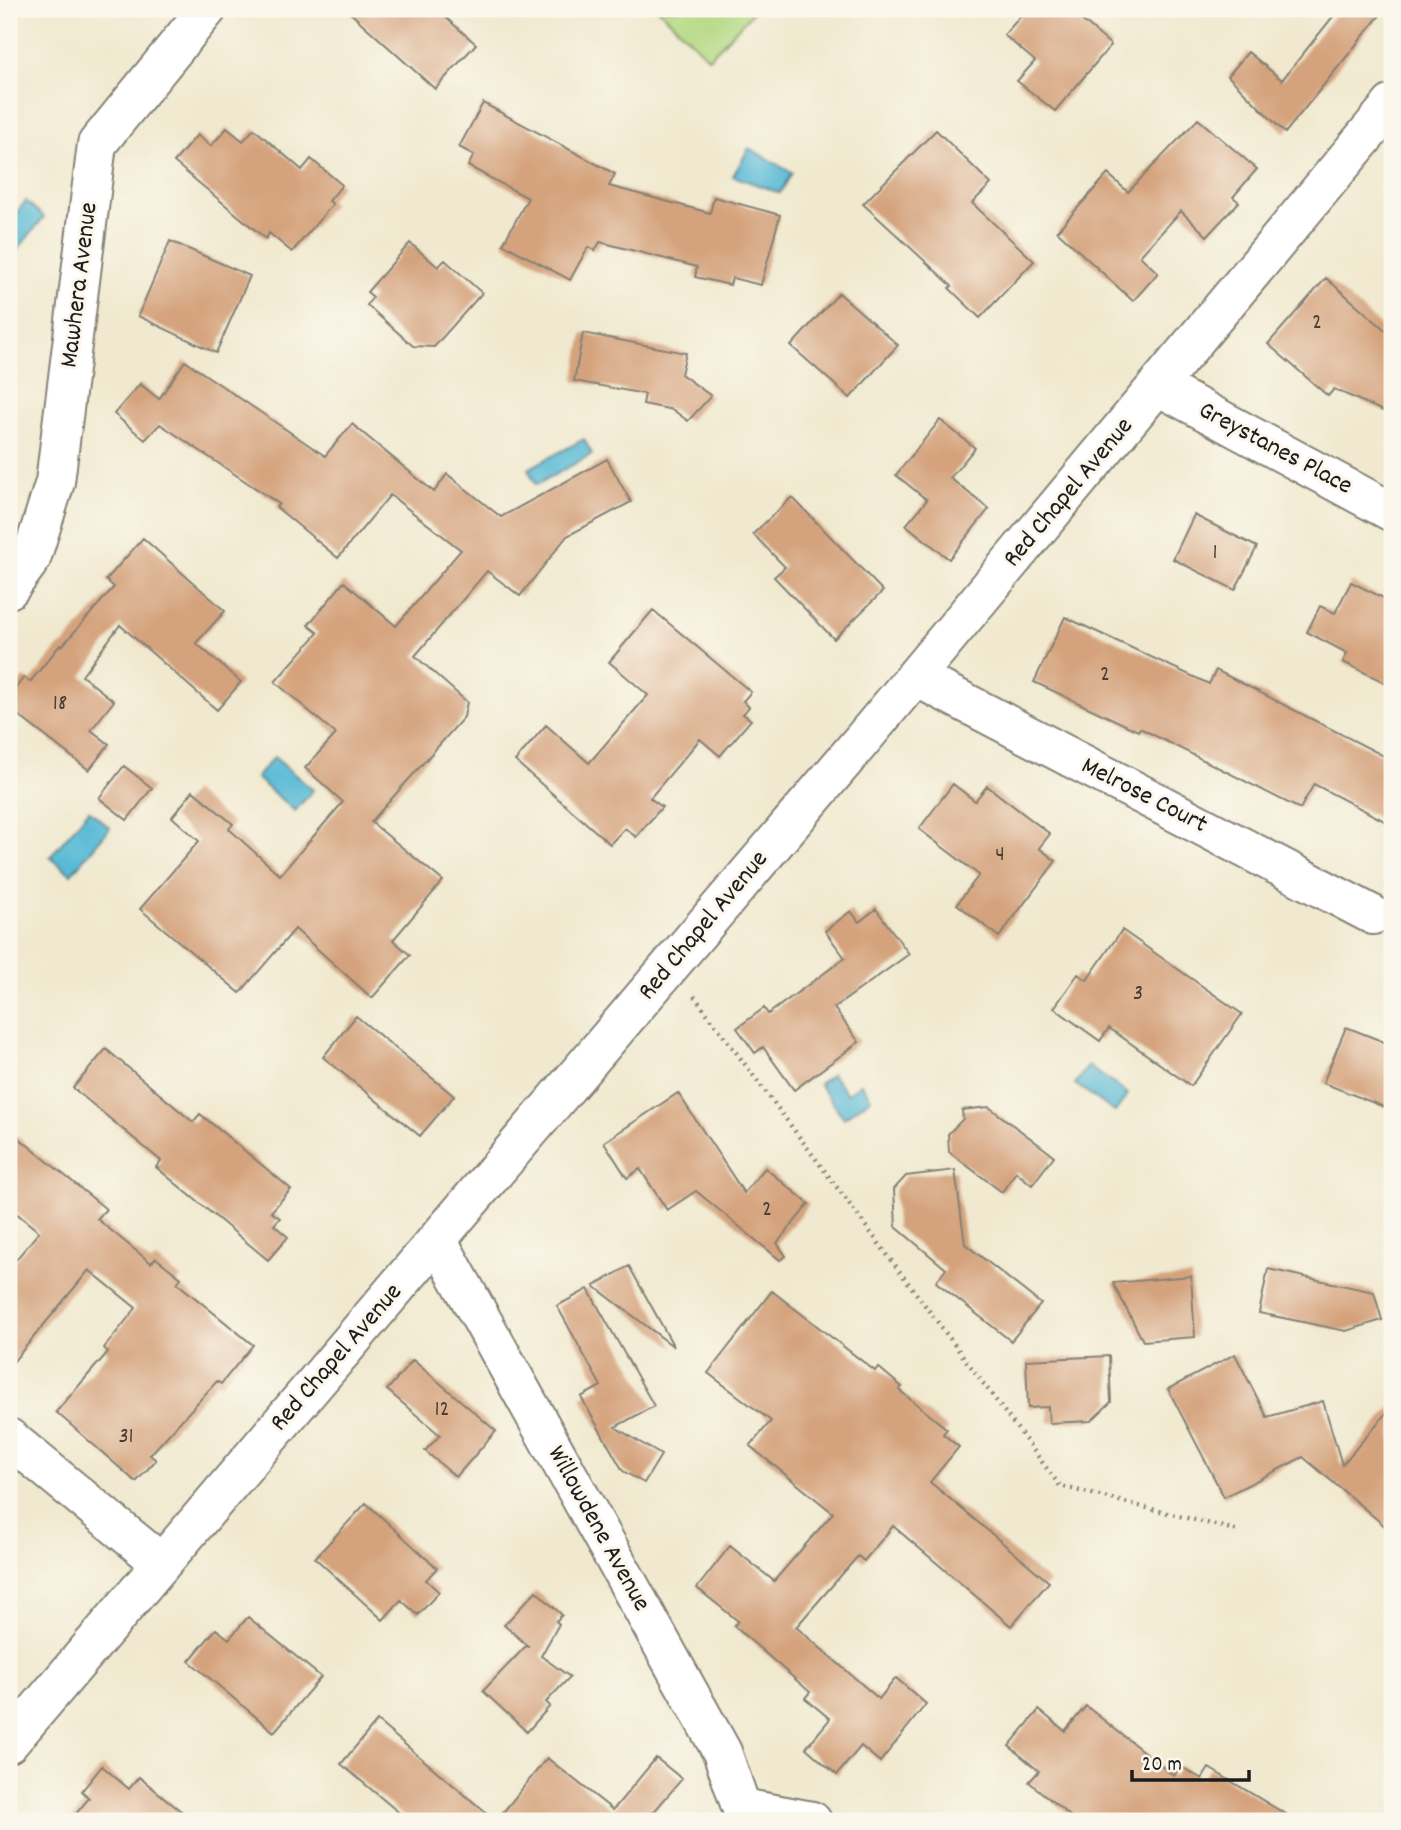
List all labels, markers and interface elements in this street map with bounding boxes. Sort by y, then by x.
street label: Mawhera Avenue [51,200,109,370]
house number: 2 [1312,307,1322,340]
street label: Greystanes Place [1191,393,1359,505]
street label: Red Chapel Avenue [995,410,1143,576]
house number: 1 [1212,537,1218,570]
house number: 2 [1100,659,1110,692]
house number: 18 [53,688,67,721]
street label: Melrose Court [1074,748,1214,844]
house number: 4 [995,839,1005,872]
street label: Red Chapel Avenue [630,843,778,1009]
house number: 3 [1133,978,1143,1011]
house number: 2 [762,1194,772,1227]
street label: Red Chapel Avenue [262,1276,412,1440]
house number: 12 [434,1394,450,1427]
house number: 31 [118,1421,134,1454]
street label: Willowdene Avenue [537,1439,659,1619]
scale bar [1132,1739,1249,1783]
text: 20 m [1142,1751,1182,1781]

